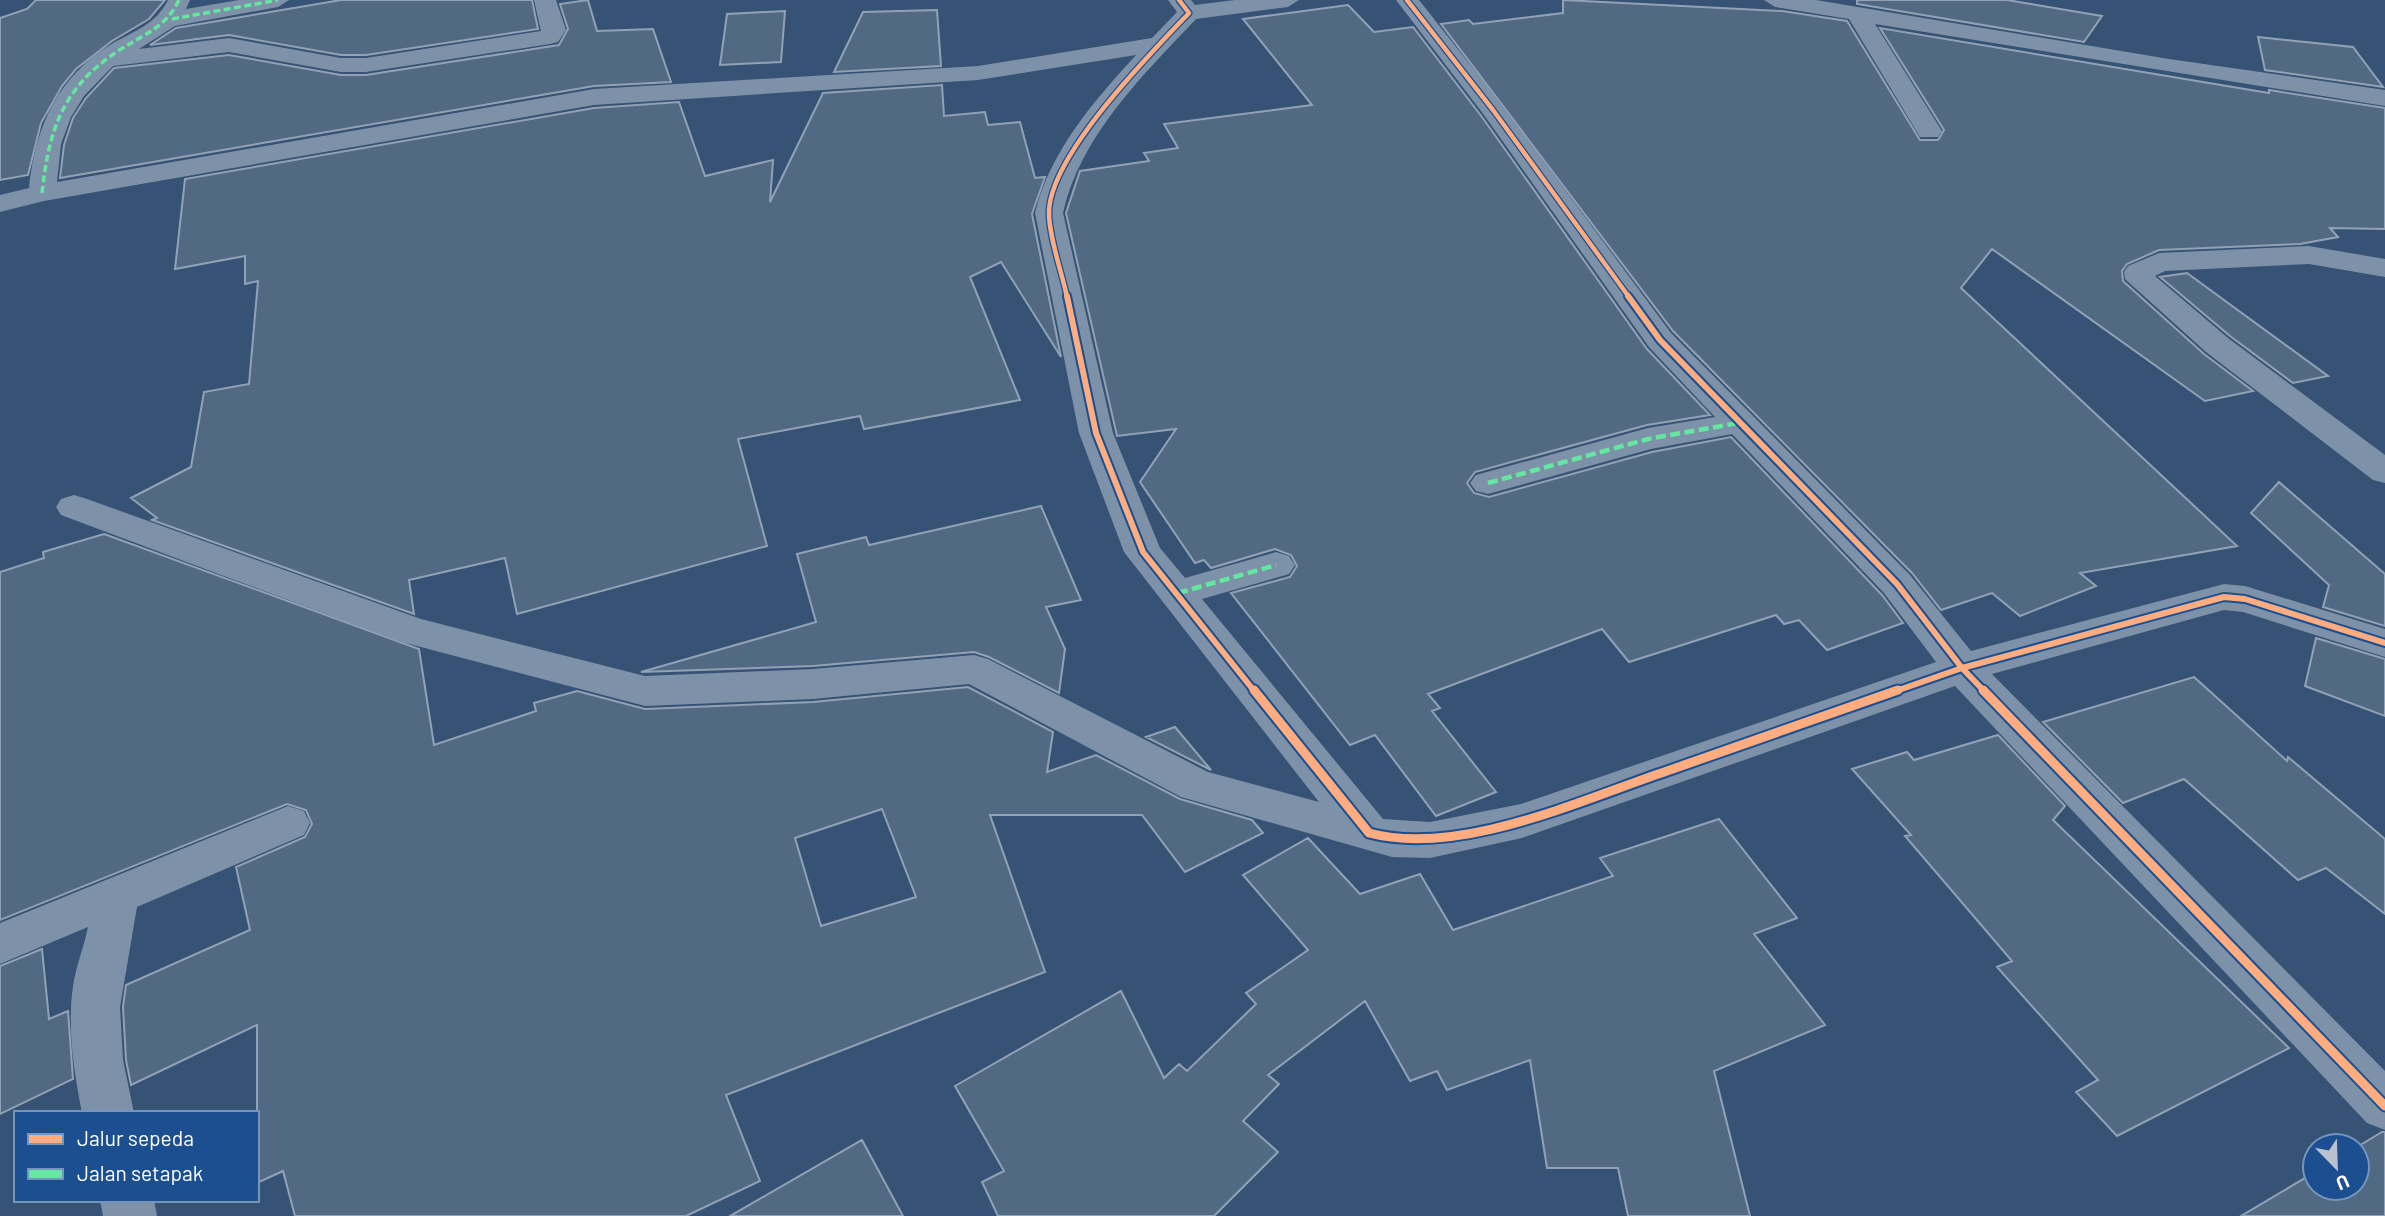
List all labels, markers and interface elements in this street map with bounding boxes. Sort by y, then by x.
legend [14,1111,259,1202]
text: Jalur sepeda [77,1125,194,1150]
north arrow [2301,1132,2371,1202]
text: Jalan setapak [77,1160,203,1185]
text: U [2333,1170,2353,1196]

